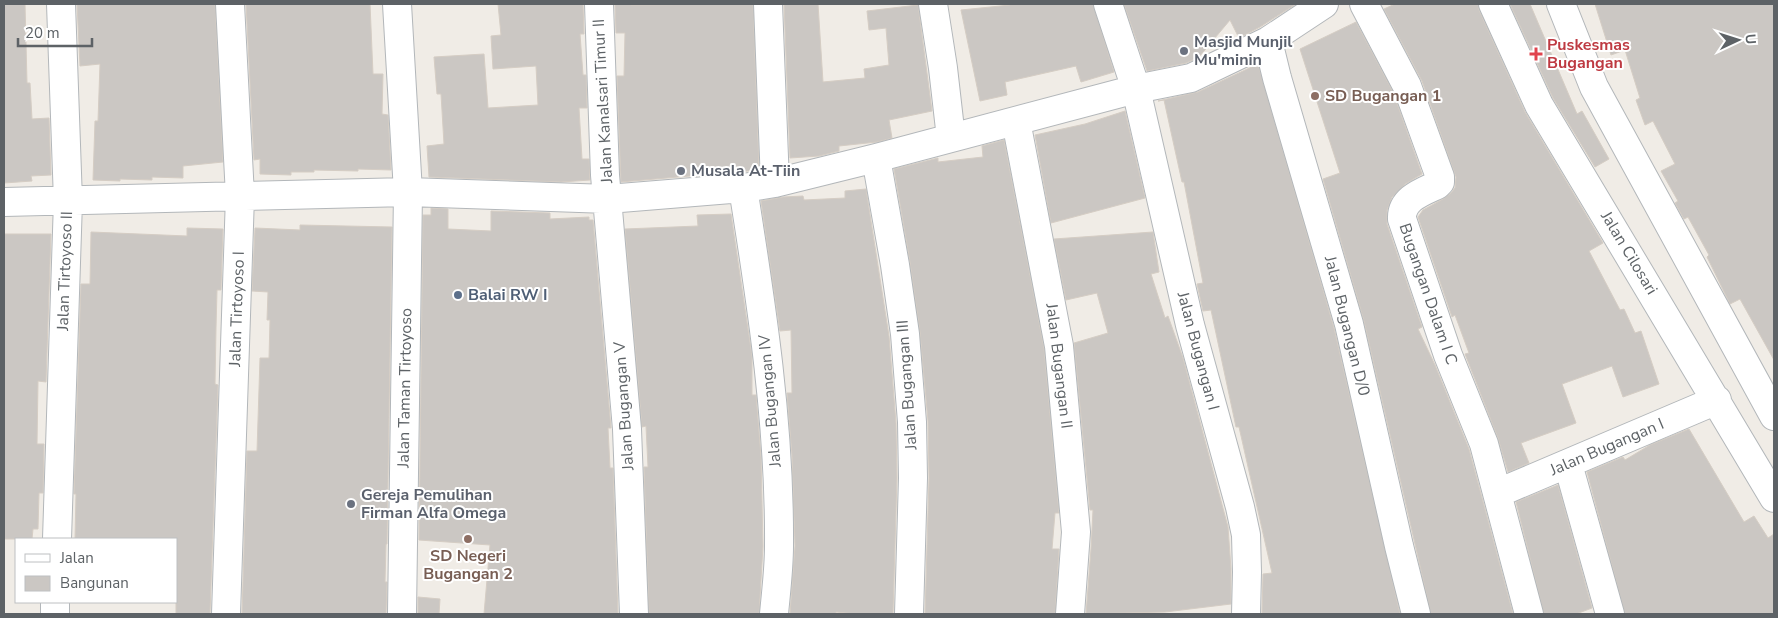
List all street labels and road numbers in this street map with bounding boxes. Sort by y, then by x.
street label: Jalan Kanalsari Timur II [588,18,618,185]
street label: Jalan Cilosari [1595,206,1663,299]
street label: Jalan Tirtoyoso II [52,211,78,332]
street label: Bugangan Dalam I C [1393,220,1463,368]
street label: Jalan Tirtoyoso I [224,251,250,368]
street label: Jalan Bugangan D/0 [1319,253,1375,398]
street label: Jalan Bugangan I [1171,288,1224,413]
street label: Jalan Bugangan II [1040,301,1078,430]
street label: Jalan Taman Tirtoyoso [393,308,417,469]
street label: Jalan Bugangan III [891,319,923,452]
street label: Jalan Bugangan IV [753,333,787,469]
street label: Jalan Bugangan V [608,340,640,472]
street label: Jalan Bugangan I [1546,413,1667,481]

